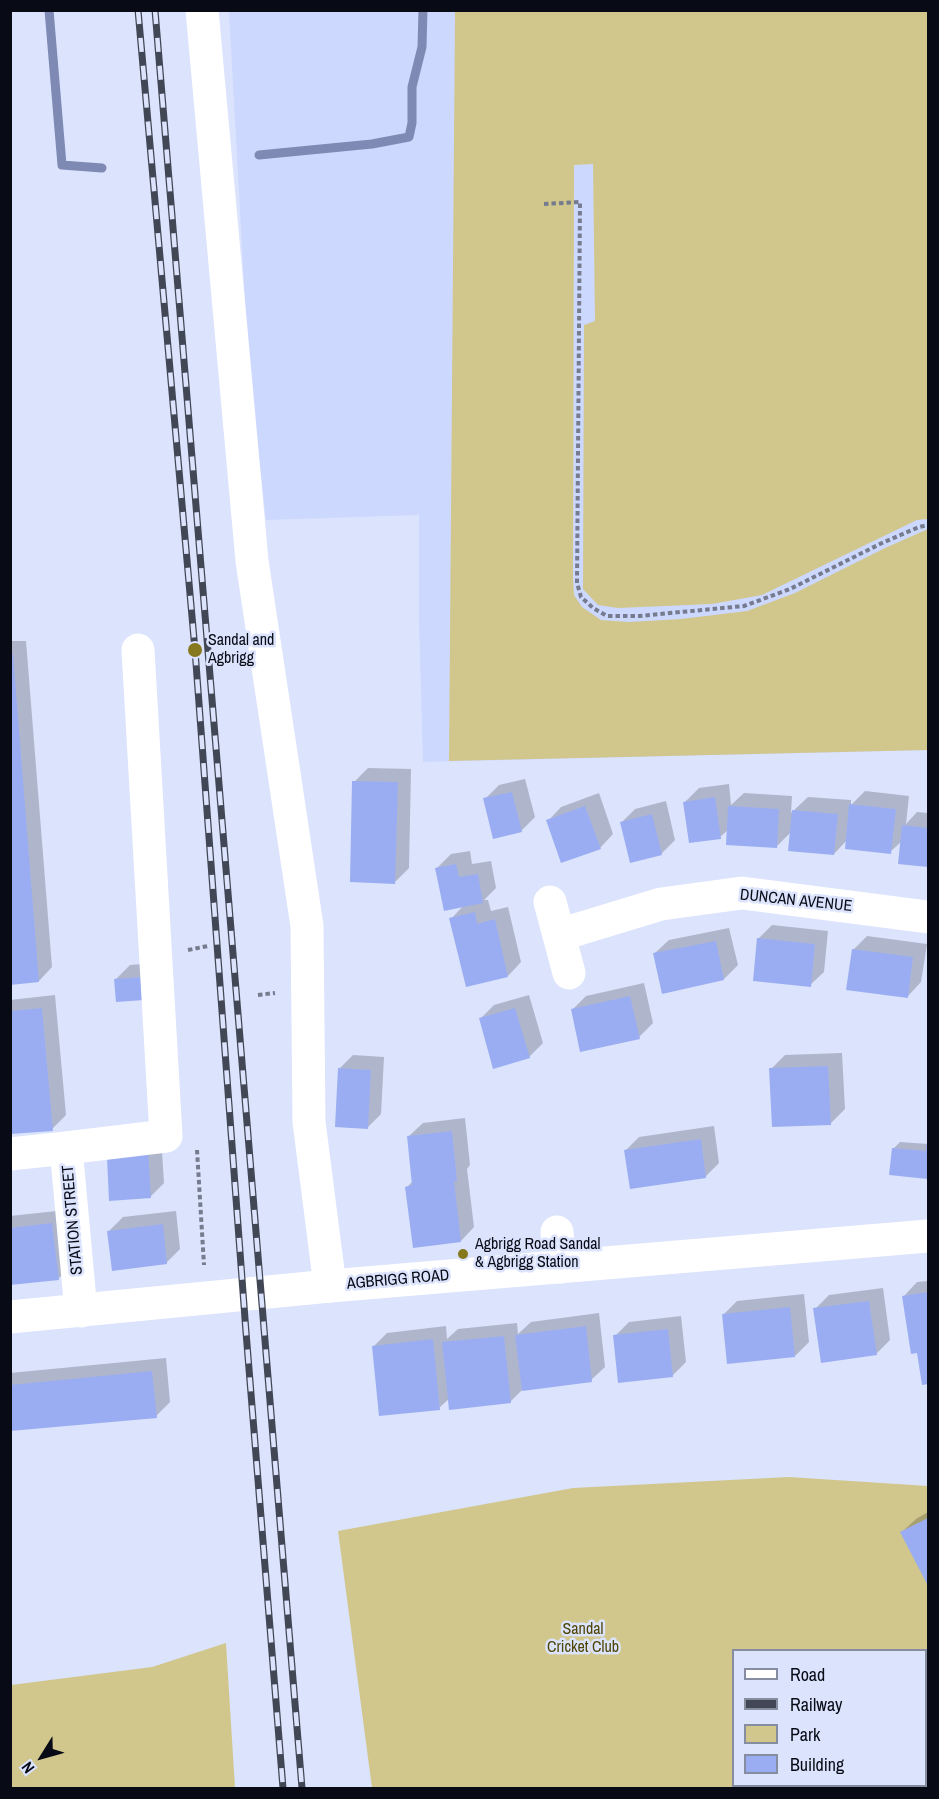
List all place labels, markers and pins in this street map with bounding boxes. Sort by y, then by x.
place label: Sandal and Agbrigg [208,631,274,669]
marker: Sandal and Agbrigg [186,641,204,659]
place label: Agbrigg Road Sandal & Agbrigg Station [475,1235,600,1273]
marker: Agbrigg Road Sandal & Agbrigg Station [456,1247,470,1261]

